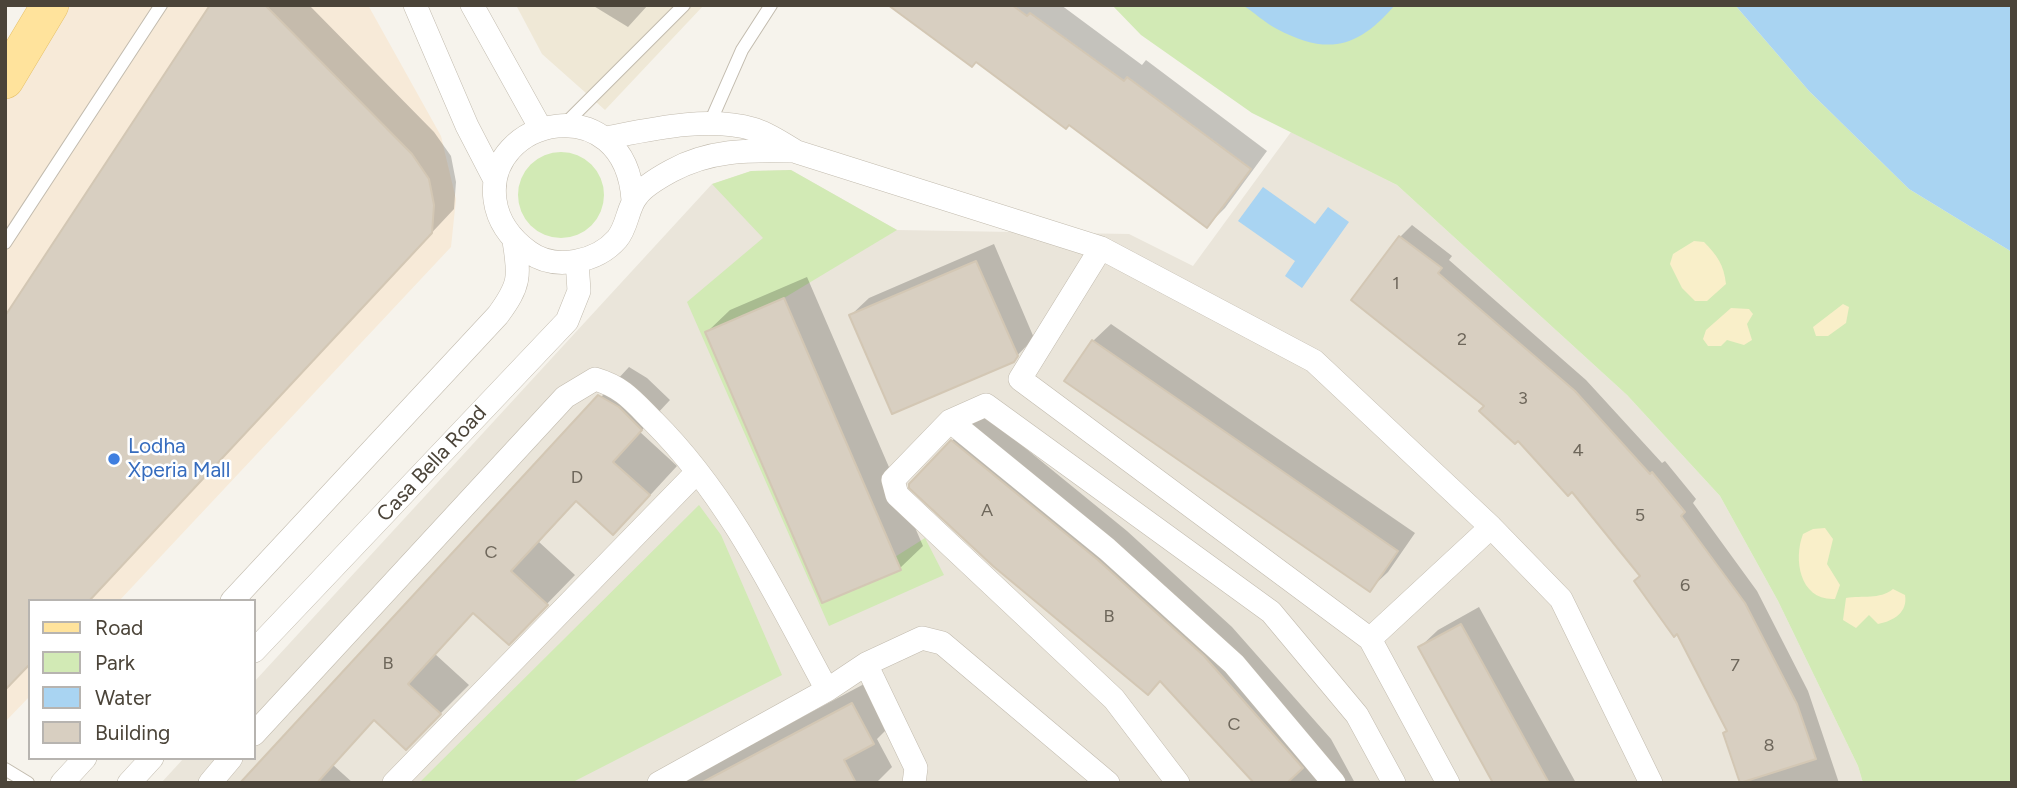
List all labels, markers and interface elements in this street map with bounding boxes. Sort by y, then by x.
house number: 1 [1392,273,1400,295]
house number: 2 [1457,329,1467,351]
house number: 3 [1518,388,1528,410]
street label: Casa Bella Road [372,401,492,527]
place label: Lodha Xperia Mall [128,434,230,484]
house number: 4 [1572,440,1584,462]
marker: Lodha Xperia Mall [106,451,122,467]
house number: D [571,467,583,489]
house number: A [981,500,993,522]
house number: 5 [1635,505,1645,527]
house number: C [485,542,497,564]
house number: 6 [1680,575,1690,597]
legend [28,599,256,760]
house number: B [1104,606,1114,628]
text: Road [95,615,143,640]
text: Park [95,650,135,675]
house number: B [383,653,393,675]
house number: 7 [1730,655,1740,677]
text: Water [95,685,151,710]
house number: C [1228,714,1240,736]
text: Building [95,720,170,745]
house number: 8 [1763,735,1775,757]

